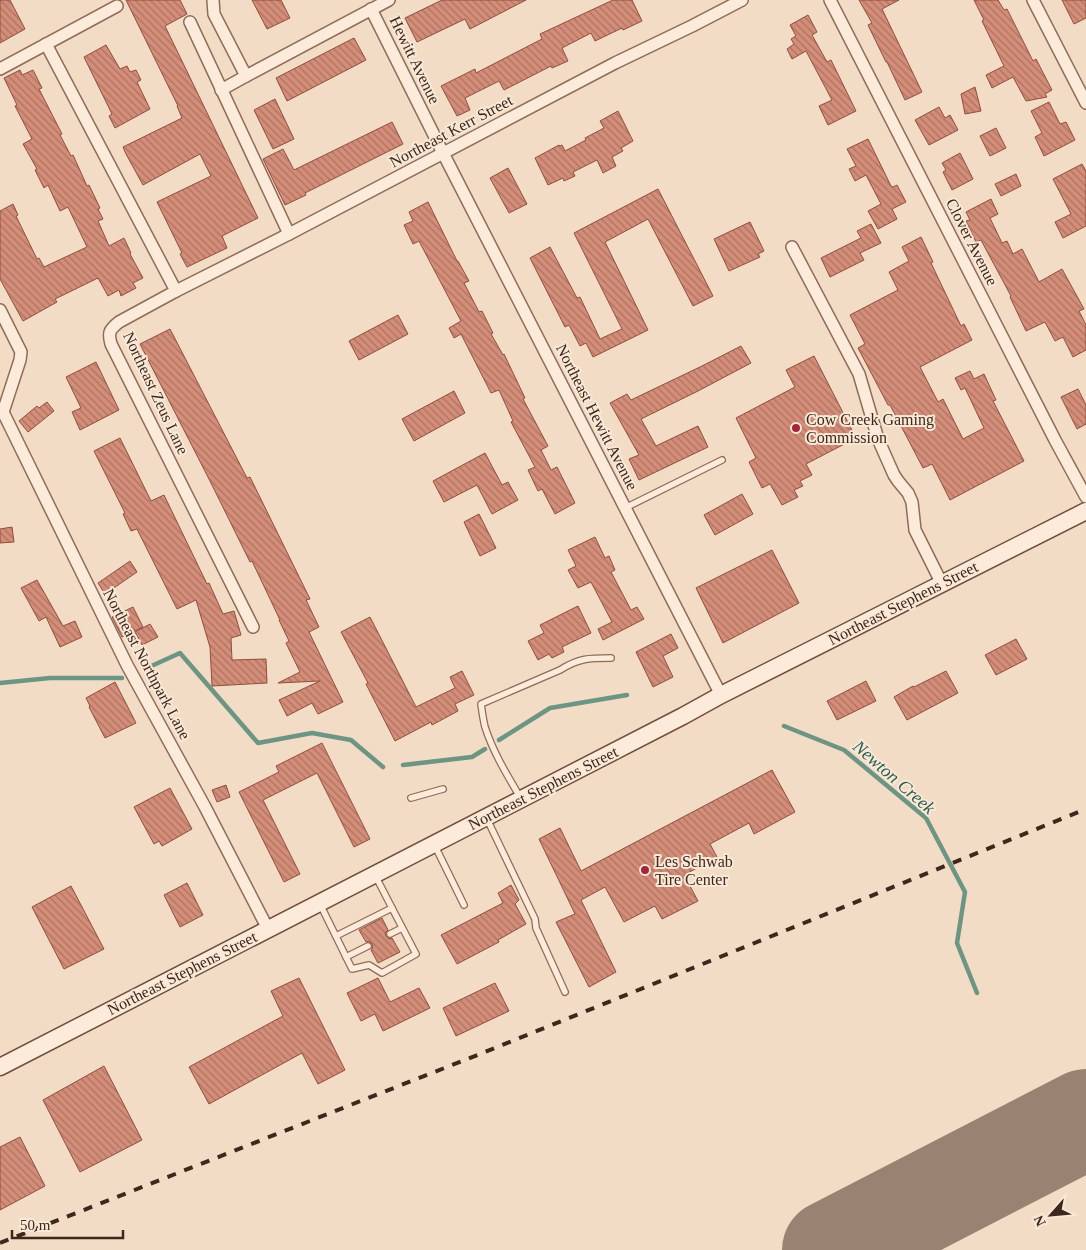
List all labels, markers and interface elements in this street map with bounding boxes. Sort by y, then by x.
street label: Hewitt Avenue [386,13,444,107]
street label: Northeast Kerr Street [387,91,516,171]
street label: Clover Avenue [943,196,1001,288]
street label: Northeast Zeus Lane [120,329,192,457]
street label: Northeast Hewitt Avenue [553,341,641,493]
place label: Cow Creek Gaming Commission [806,411,934,446]
marker: Cow Creek Gaming Commission [790,422,802,434]
street label: Northeast Stephens Street [826,558,981,649]
street label: Northeast Northpark Lane [99,586,194,743]
water label: Newton Creek [848,735,940,819]
street label: Northeast Stephens Street [466,743,621,834]
place label: Les Schwab Tire Center [655,853,733,888]
marker: Les Schwab Tire Center [639,864,651,876]
street label: Northeast Stephens Street [105,928,260,1019]
north arrow [1026,1190,1076,1240]
scale bar [12,1208,124,1240]
text: N [1031,1213,1049,1229]
text: 50 m [20,1217,51,1233]

